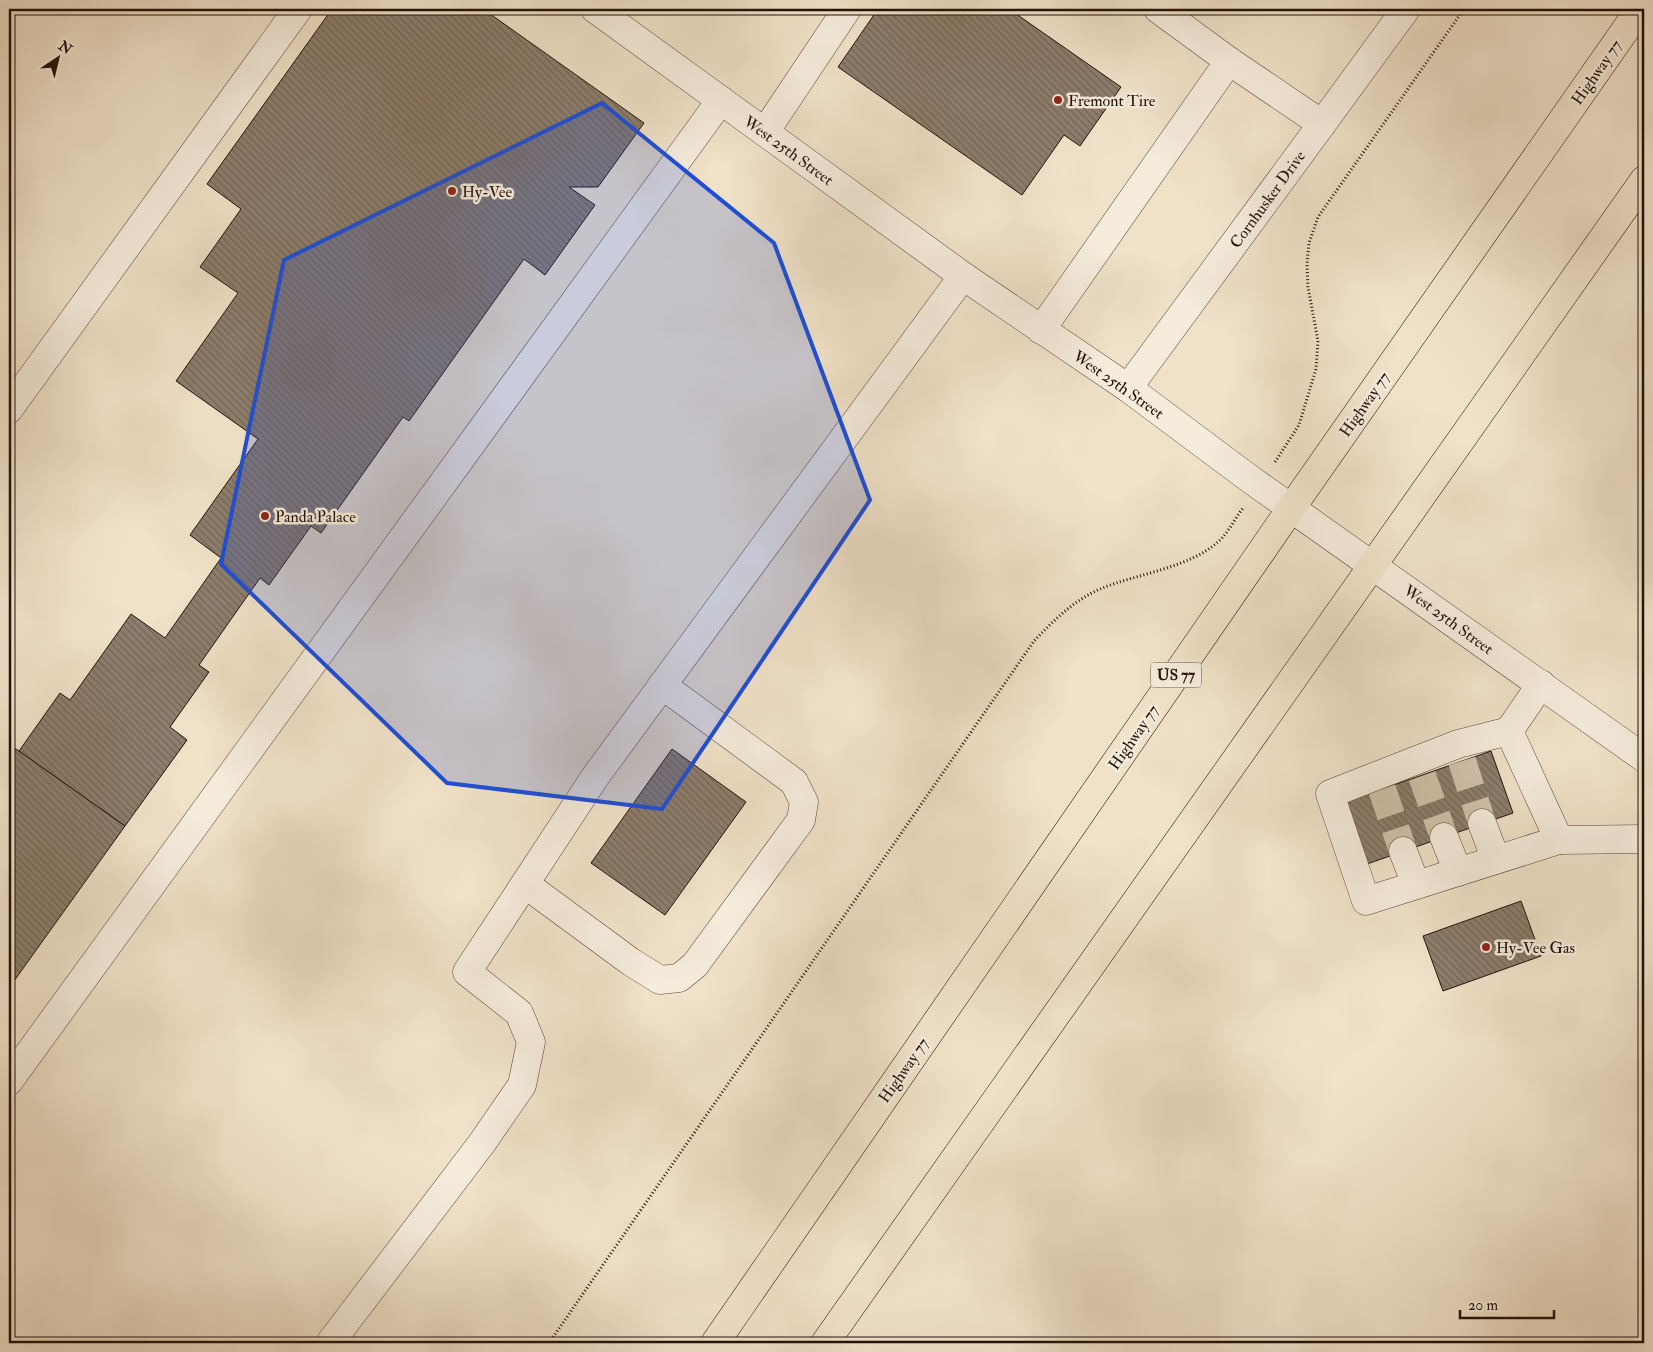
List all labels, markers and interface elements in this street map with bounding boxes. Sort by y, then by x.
north arrow [32,32,82,82]
street label: Highway 77 [1567,36,1627,109]
text: N [54,37,76,59]
place label: Fremont Tire [1068,91,1156,111]
marker: Fremont Tire [1052,94,1064,106]
street label: West 25th Street [739,111,837,190]
street label: Cornhusker Drive [1226,147,1310,252]
place label: Hy-Vee [462,182,512,202]
marker: Hy-Vee [446,185,458,197]
street label: West 25th Street [1068,346,1168,423]
street label: Highway 77 [1335,368,1395,441]
place label: Panda Palace [275,507,356,527]
marker: Panda Palace [259,510,271,522]
street label: West 25th Street [1399,580,1497,659]
road number: US 77 [1151,662,1201,688]
street label: Highway 77 [1104,701,1164,774]
place label: Hy-Vee Gas [1496,938,1575,958]
marker: Hy-Vee Gas [1480,941,1492,953]
street label: Highway 77 [874,1034,934,1107]
scale bar [1460,1287,1554,1319]
text: 20 m [1468,1296,1498,1315]

